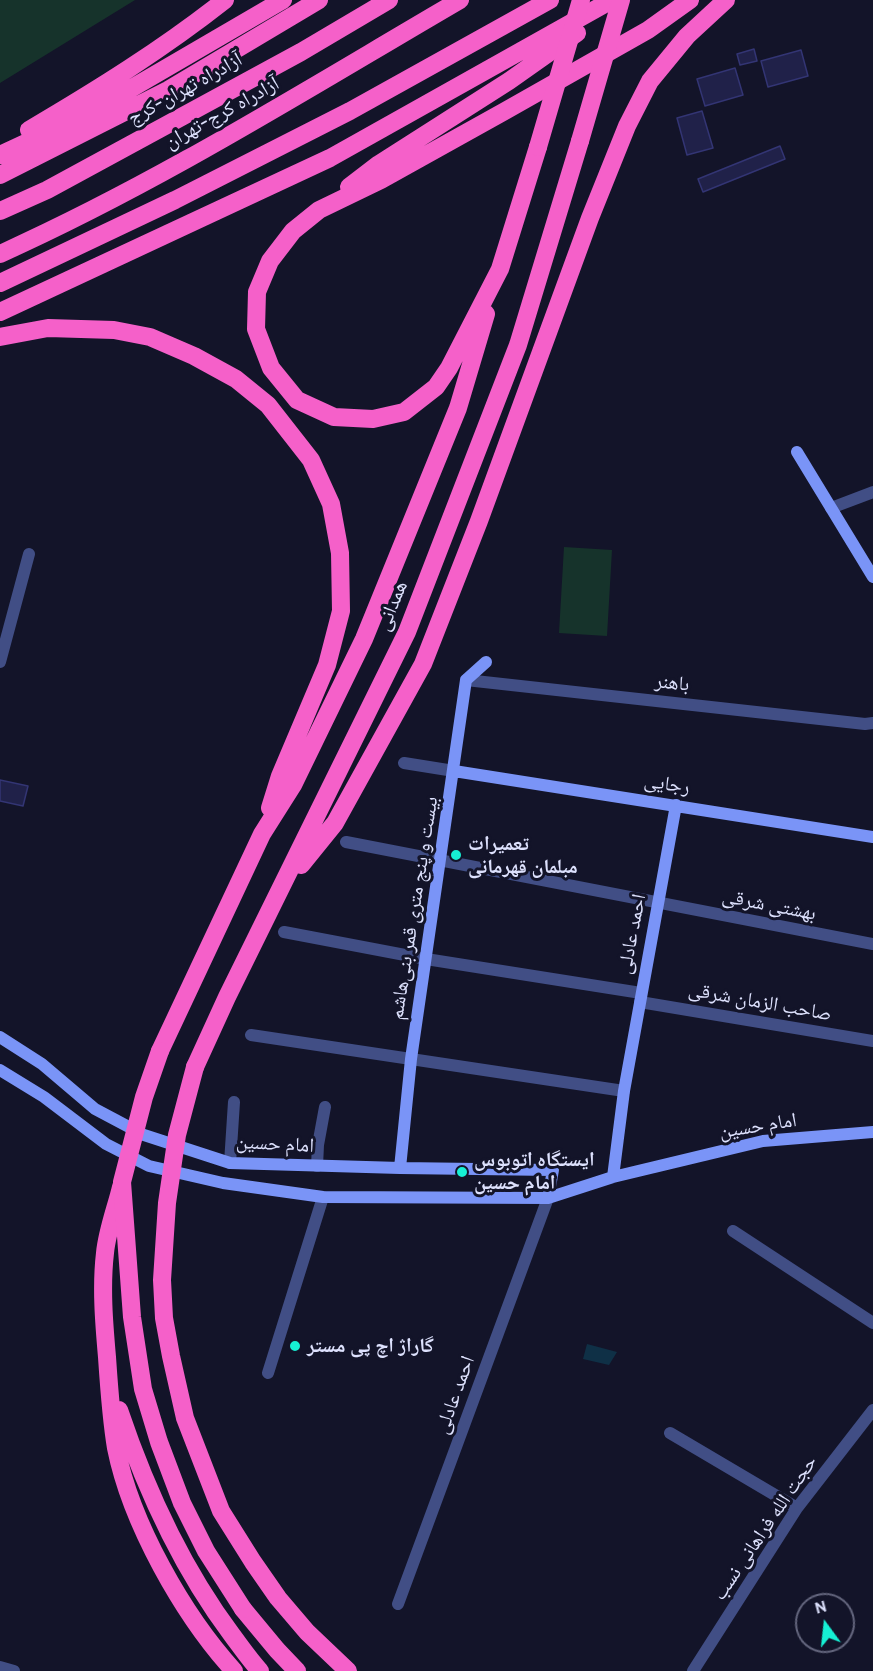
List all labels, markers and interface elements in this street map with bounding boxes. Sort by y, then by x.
street label: آزادراه تهران-کرج [124,48,246,130]
street label: آزادراه کرج-تهران [161,72,283,154]
street label: همدانی [371,577,413,635]
street label: باهنر [654,669,690,697]
street label: رجایی [642,769,692,799]
street label: بیست و پنج متری قمر بنی‌هاشم [384,795,444,1021]
place label: تعمیرات مبلمان قهرمانی [468,832,578,879]
marker: تعمیرات مبلمان قهرمانی [449,848,463,862]
street label: بهشتی شرقی [720,884,818,926]
street label: احمد عادلی [612,892,652,976]
street label: صاحب الزمان شرقی [686,978,834,1026]
street label: امام حسین [718,1108,798,1144]
street label: امام حسین [235,1130,315,1158]
place label: ایستگاه اتوبوس امام حسین [474,1148,595,1195]
marker: ایستگاه اتوبوس امام حسین [455,1165,469,1179]
place label: گاراژ اچ پی مستر [307,1334,434,1358]
marker: گاراژ اچ پی مستر [288,1339,302,1353]
street label: احمد عادلی [430,1353,480,1437]
street label: حجت الله فراهانی نسب [708,1451,822,1605]
north arrow [795,1593,855,1653]
text: N [813,1596,829,1618]

